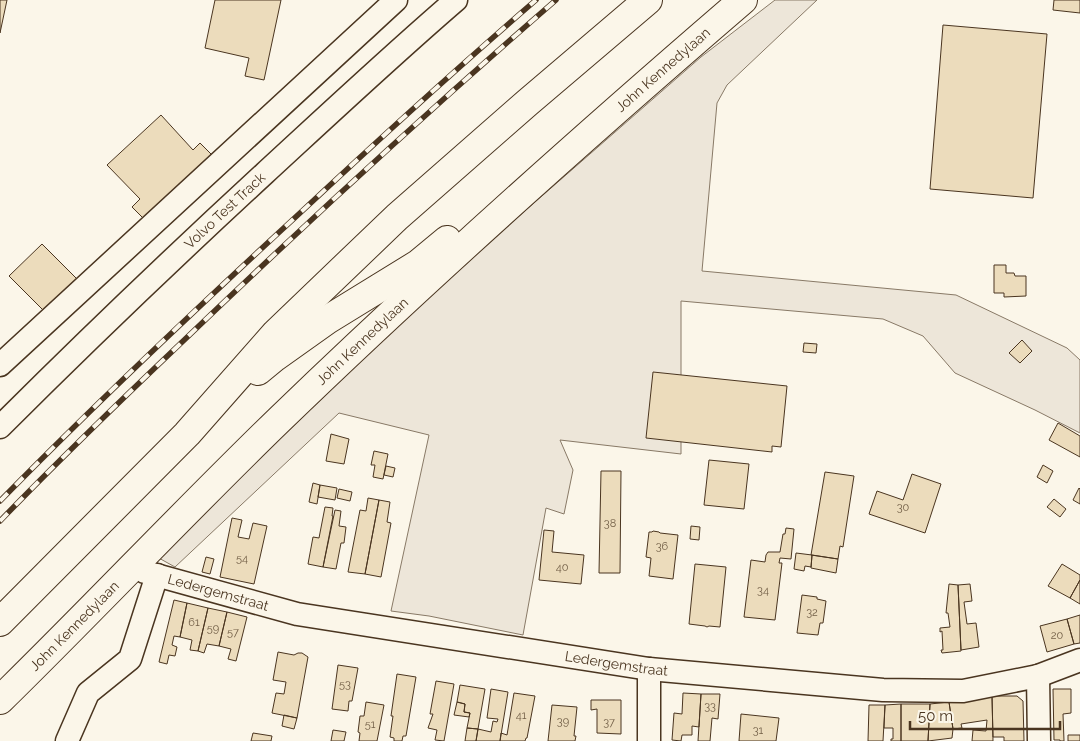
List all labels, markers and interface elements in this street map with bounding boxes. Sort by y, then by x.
street label: John Kennedylaan [612,24,713,115]
street label: Volvo Test Track [181,169,269,252]
street label: John Kennedylaan [313,294,411,388]
house number: 30 [897,501,910,514]
house number: 38 [604,517,616,530]
house number: 36 [656,540,669,553]
house number: 54 [236,552,248,565]
house number: 40 [556,561,569,574]
street label: Ledergemstraat [166,571,271,614]
street label: John Kennedylaan [26,578,122,674]
house number: 34 [757,584,769,597]
house number: 32 [806,606,818,619]
house number: 61 [188,616,200,629]
house number: 59 [207,622,219,635]
house number: 57 [227,626,239,639]
house number: 20 [1051,629,1063,642]
street label: Ledergemstraat [564,648,669,679]
house number: 53 [339,678,351,691]
scale bar [910,698,1060,730]
house number: 33 [704,700,716,713]
text: 50 m [918,707,953,725]
house number: 41 [516,709,527,722]
house number: 39 [557,715,569,728]
house number: 37 [603,716,615,729]
house number: 51 [365,718,376,731]
house number: 31 [753,724,764,737]

